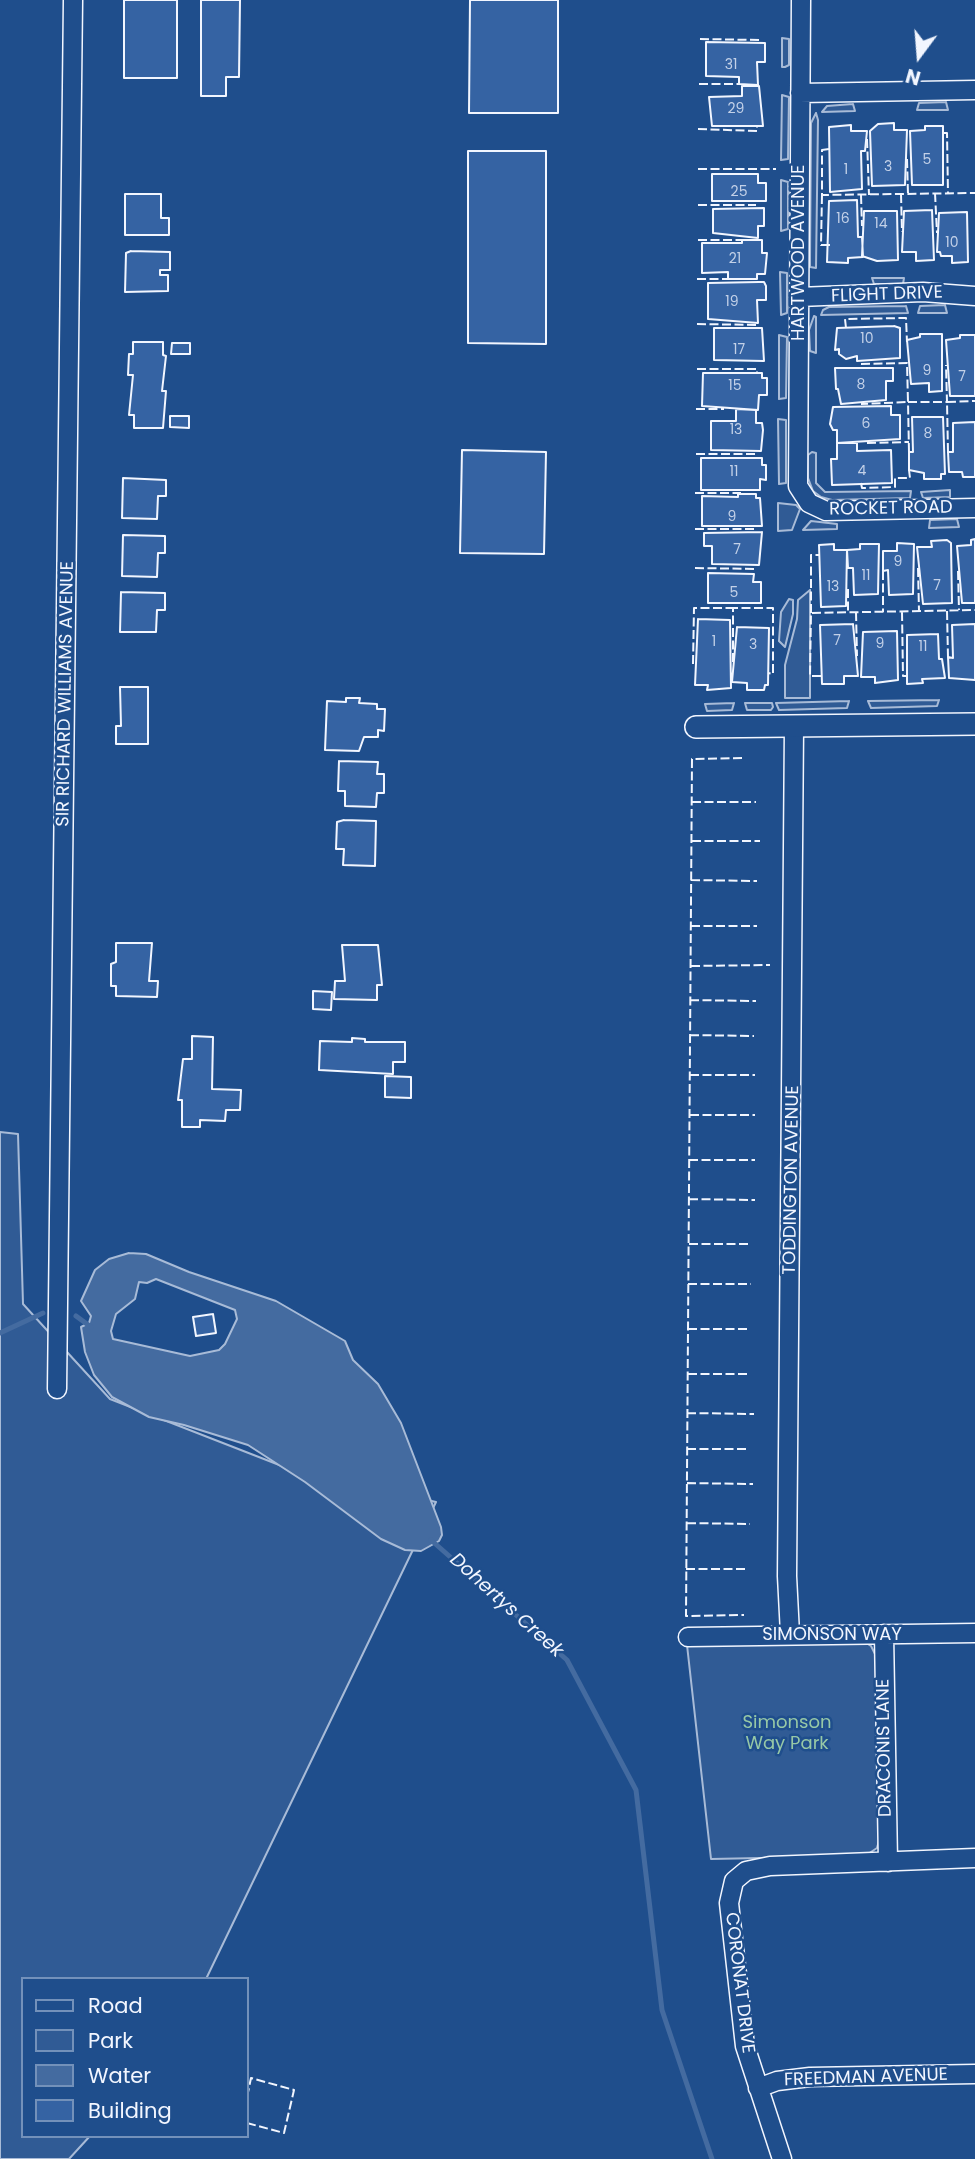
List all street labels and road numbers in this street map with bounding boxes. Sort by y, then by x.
street label: HARTWOOD AVENUE [788,165,810,341]
street label: FLIGHT DRIVE [831,282,943,308]
street label: ROCKET ROAD [829,497,953,521]
street label: SIR RICHARD WILLIAMS AVENUE [53,561,79,827]
street label: TODDINGTON AVENUE [780,1085,804,1275]
street label: SIMONSON WAY [762,1624,902,1646]
street label: DRACONIS LANE [873,1679,897,1817]
street label: CORONAT DRIVE [720,1911,758,2055]
street label: FREEDMAN AVENUE [784,2064,948,2092]

